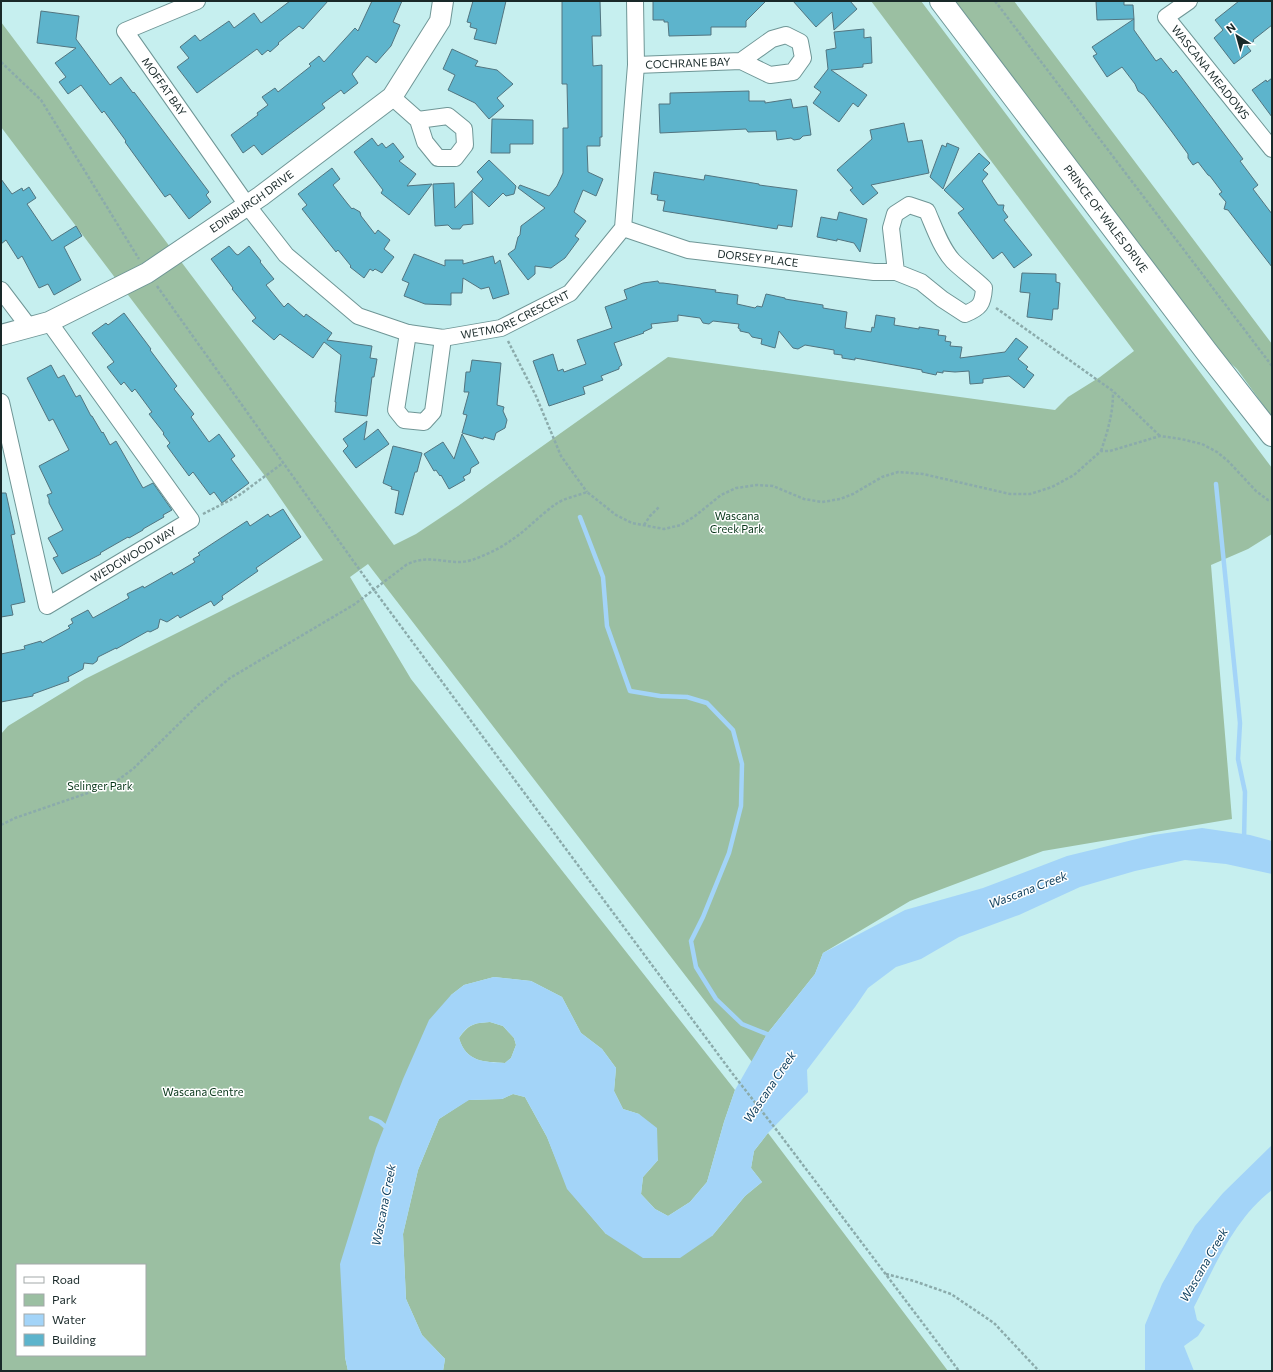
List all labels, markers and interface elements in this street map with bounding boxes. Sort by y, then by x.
north arrow [1217,16,1257,56]
street label: WASCANA MEADOWS [1168,23,1252,121]
street label: COCHRANE BAY [645,54,731,71]
street label: MOFFAT BAY [140,55,189,118]
street label: PRINCE OF WALES DRIVE [1061,162,1151,275]
street label: EDINBURGH DRIVE [207,167,296,235]
street label: DORSEY PLACE [717,247,799,269]
street label: WETMORE CRESCENT [460,287,572,341]
park label: Wascana Creek Park [710,509,764,535]
street label: WEDGWOOD WAY [88,523,178,584]
park label: Selinger Park [67,779,133,792]
water label: Wascana Creek [986,867,1069,910]
water label: Wascana Creek [740,1048,798,1125]
park label: Wascana Centre [163,1085,244,1098]
water label: Wascana Creek [368,1162,398,1247]
water label: Wascana Creek [1176,1225,1230,1304]
legend [16,1264,146,1356]
text: Road [52,1272,80,1286]
text: Park [52,1292,78,1306]
text: Water [52,1312,86,1326]
text: Building [52,1332,96,1346]

